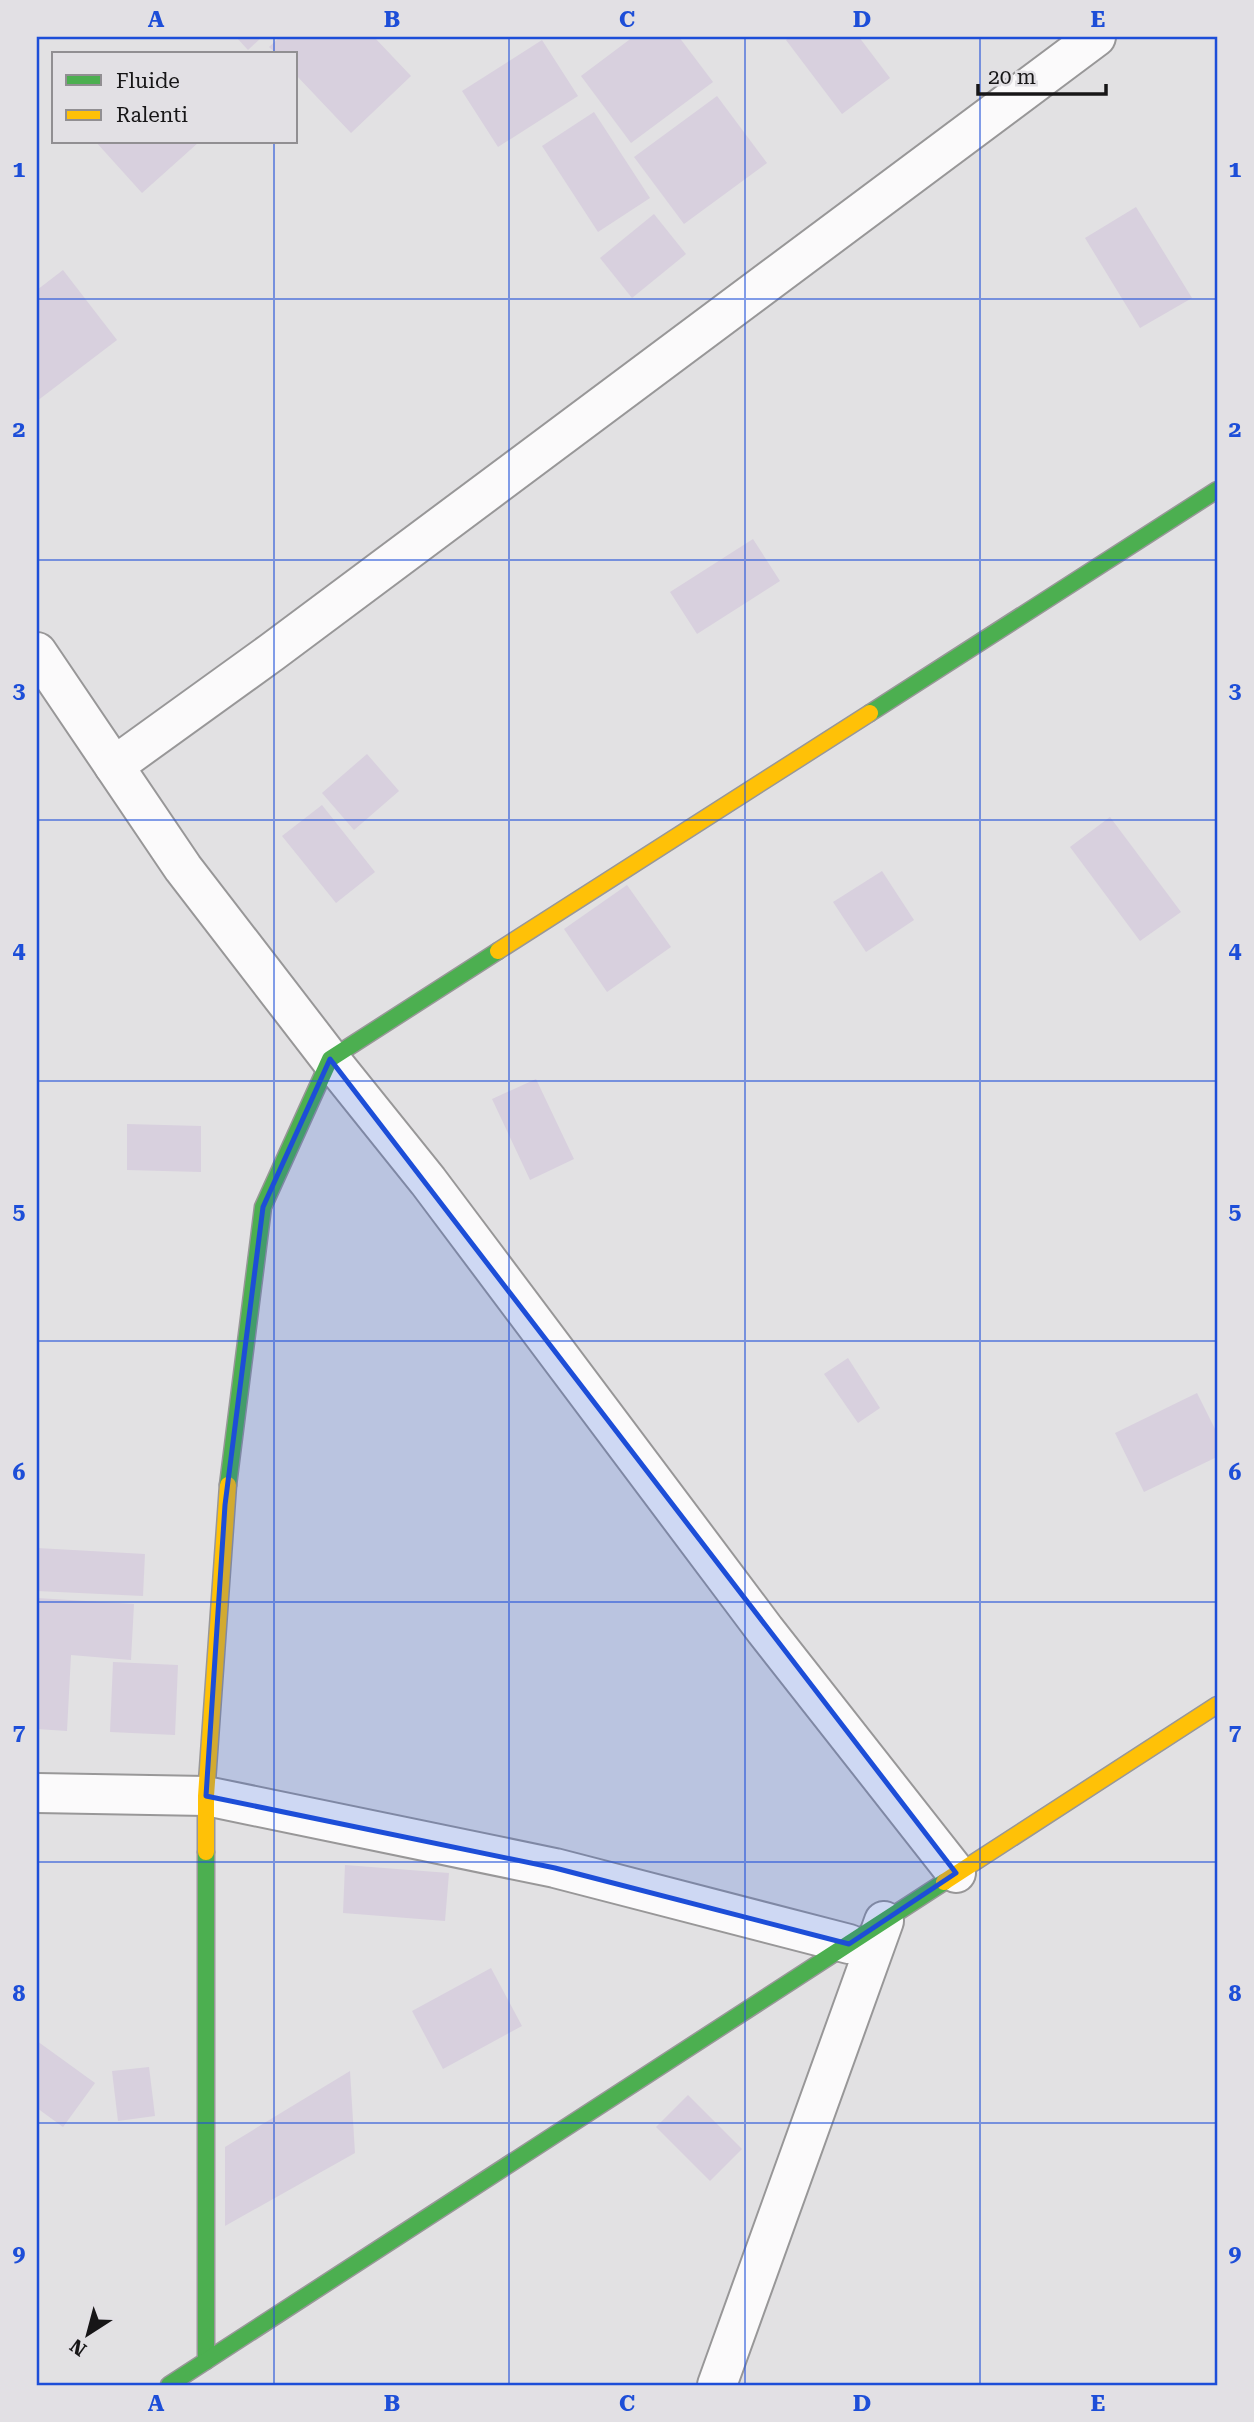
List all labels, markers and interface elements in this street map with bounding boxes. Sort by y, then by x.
text: A [148,6,165,33]
text: B [384,6,400,33]
text: C [619,6,635,33]
text: D [853,6,871,33]
text: E [1091,6,1105,33]
legend [52,52,298,144]
scale bar [978,52,1105,96]
text: 20 m [988,65,1036,89]
text: Fluide [116,69,180,93]
text: Ralenti [116,103,188,127]
text: 1 [13,156,26,183]
text: 1 [1229,156,1242,183]
text: 2 [13,416,25,443]
text: 2 [1229,416,1241,443]
text: 3 [13,677,26,704]
text: 3 [1229,677,1242,704]
text: 4 [13,937,26,964]
text: 4 [1229,937,1242,964]
text: 5 [13,1198,26,1225]
text: 5 [1229,1198,1242,1225]
text: 6 [13,1459,26,1486]
text: 6 [1229,1459,1242,1486]
text: 7 [13,1719,26,1746]
text: 7 [1229,1719,1242,1746]
text: 8 [13,1980,26,2007]
text: 8 [1229,1980,1242,2007]
text: 9 [13,2240,26,2267]
text: 9 [1229,2240,1242,2267]
north arrow [52,2300,122,2370]
text: N [65,2334,91,2361]
text: A [148,2390,165,2417]
text: B [384,2390,400,2417]
text: C [619,2390,635,2417]
text: D [853,2390,871,2417]
text: E [1091,2390,1105,2417]

